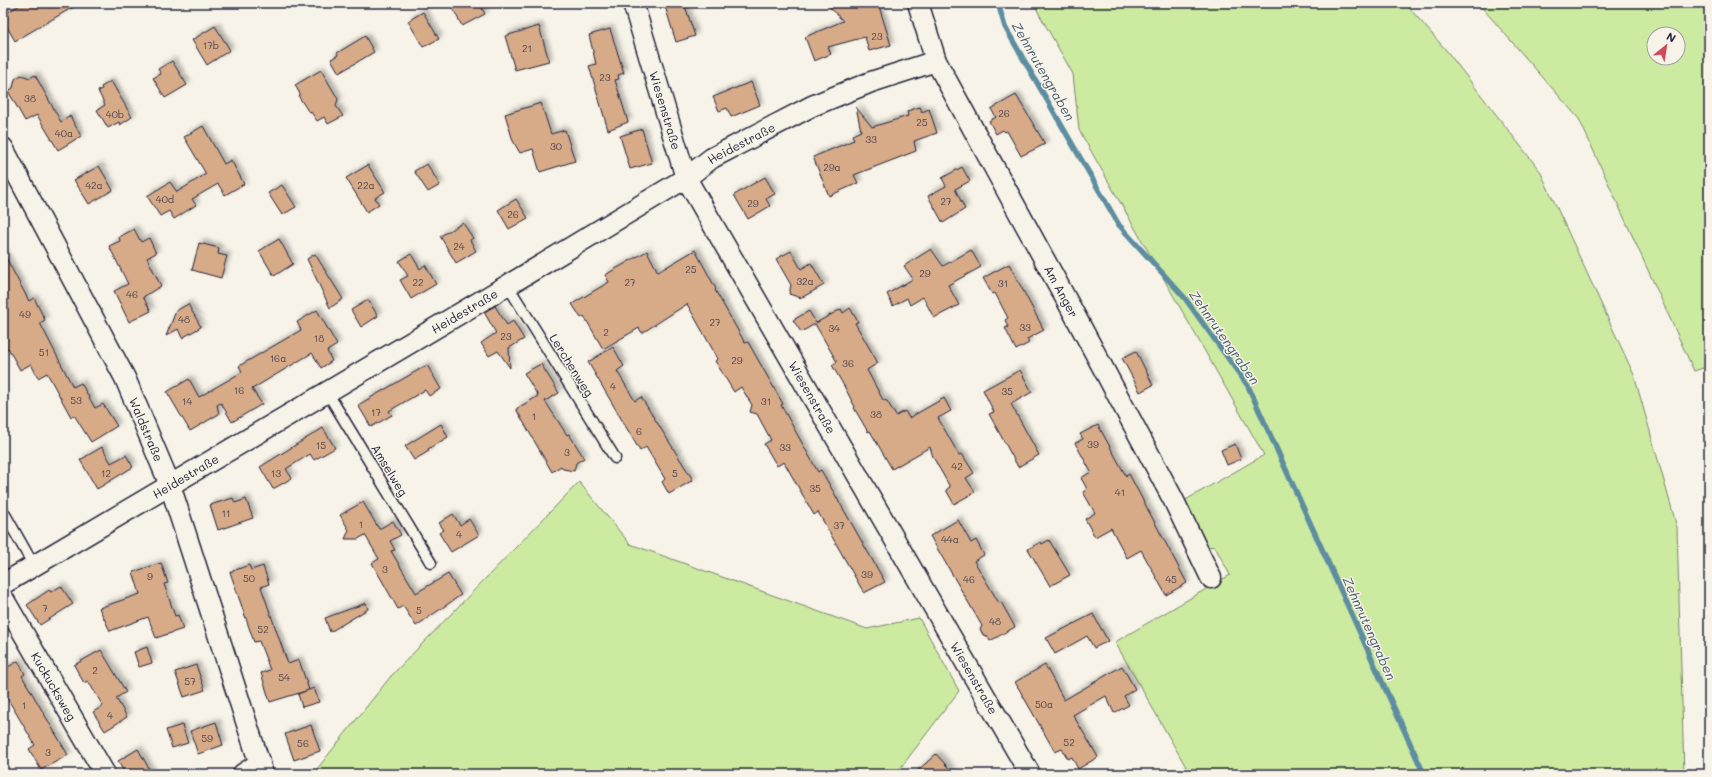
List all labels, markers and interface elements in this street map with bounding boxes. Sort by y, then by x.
water label: Zehnrutengraben [1009,18,1079,124]
north arrow [1646,26,1686,66]
text: N [1664,28,1679,45]
house number: 23 [871,29,883,43]
house number: 17b [203,38,219,52]
house number: 21 [522,41,532,55]
street label: Wiesenstraße [646,69,685,151]
house number: 23 [599,70,611,84]
house number: 38 [24,91,36,105]
house number: 26 [998,106,1010,120]
house number: 40b [106,107,124,121]
house number: 25 [916,115,928,129]
street label: Heidestraße [703,119,778,167]
house number: 40a [55,126,73,140]
house number: 33 [865,132,877,146]
house number: 30 [550,139,562,153]
house number: 29a [823,160,841,174]
house number: 42a [85,178,103,192]
house number: 22a [357,178,375,192]
house number: 40d [156,192,174,206]
house number: 27 [940,194,952,208]
house number: 29 [747,196,759,210]
house number: 26 [507,207,519,221]
house number: 24 [453,239,465,253]
house number: 25 [685,262,697,276]
street label: Am Anger [1041,262,1082,320]
house number: 29 [919,266,931,280]
house number: 32a [796,274,814,288]
house number: 22 [412,275,424,289]
house number: 27 [624,275,636,289]
house number: 31 [998,276,1008,290]
street label: Heidestraße [428,285,500,337]
water label: Zehnrutengraben [1186,286,1264,388]
house number: 46 [126,287,138,301]
house number: 49 [19,307,31,321]
house number: 48 [178,312,190,326]
house number: 27 [709,315,721,329]
house number: 33 [1019,320,1031,334]
house number: 34 [828,321,840,335]
house number: 2 [603,325,609,339]
house number: 23 [500,329,512,343]
street label: Lerchenweg [546,330,598,400]
house number: 18 [314,331,324,345]
house number: 51 [39,345,49,359]
house number: 16a [270,351,286,365]
house number: 29 [731,353,743,367]
house number: 36 [842,356,854,370]
street label: Wiesenstraße [785,358,840,436]
house number: 4 [610,379,616,393]
house number: 16 [234,383,244,397]
house number: 35 [1001,384,1013,398]
house number: 53 [70,393,82,407]
house number: 14 [182,394,192,408]
house number: 31 [761,394,771,408]
street label: Waldstraße [126,395,167,464]
house number: 17 [371,405,381,419]
house number: 38 [870,407,882,421]
house number: 1 [532,409,536,423]
house number: 6 [636,424,642,438]
house number: 39 [1087,437,1099,451]
house number: 15 [316,438,326,452]
house number: 33 [779,440,791,454]
street label: Amselweg [368,441,412,499]
house number: 3 [564,445,570,459]
street label: Heidestraße [149,450,222,502]
house number: 42 [951,459,963,473]
house number: 12 [101,466,111,480]
house number: 13 [271,466,281,480]
house number: 5 [672,466,678,480]
house number: 35 [809,481,821,495]
house number: 41 [1115,485,1125,499]
house number: 11 [222,506,230,520]
house number: 1 [359,517,363,531]
house number: 37 [833,518,845,532]
house number: 4 [456,527,462,541]
house number: 44a [941,532,959,546]
house number: 3 [382,562,388,576]
house number: 39 [861,567,873,581]
house number: 9 [147,569,153,583]
house number: 50 [243,571,255,585]
house number: 46 [963,572,975,586]
house number: 45 [1165,572,1177,586]
water label: Zehnrutengraben [1340,574,1400,682]
house number: 7 [42,601,48,615]
house number: 5 [416,603,422,617]
house number: 48 [989,614,1001,628]
house number: 52 [257,622,269,636]
street label: Wiesenstraße [947,639,1002,717]
street label: Kuckucksweg [28,649,80,724]
house number: 2 [92,663,98,677]
house number: 54 [278,670,290,684]
house number: 57 [184,674,196,688]
house number: 50a [1035,697,1053,711]
house number: 1 [22,698,26,712]
house number: 4 [107,708,113,722]
house number: 59 [201,731,213,745]
house number: 52 [1063,735,1075,749]
house number: 56 [297,736,309,750]
house number: 3 [45,745,51,759]

